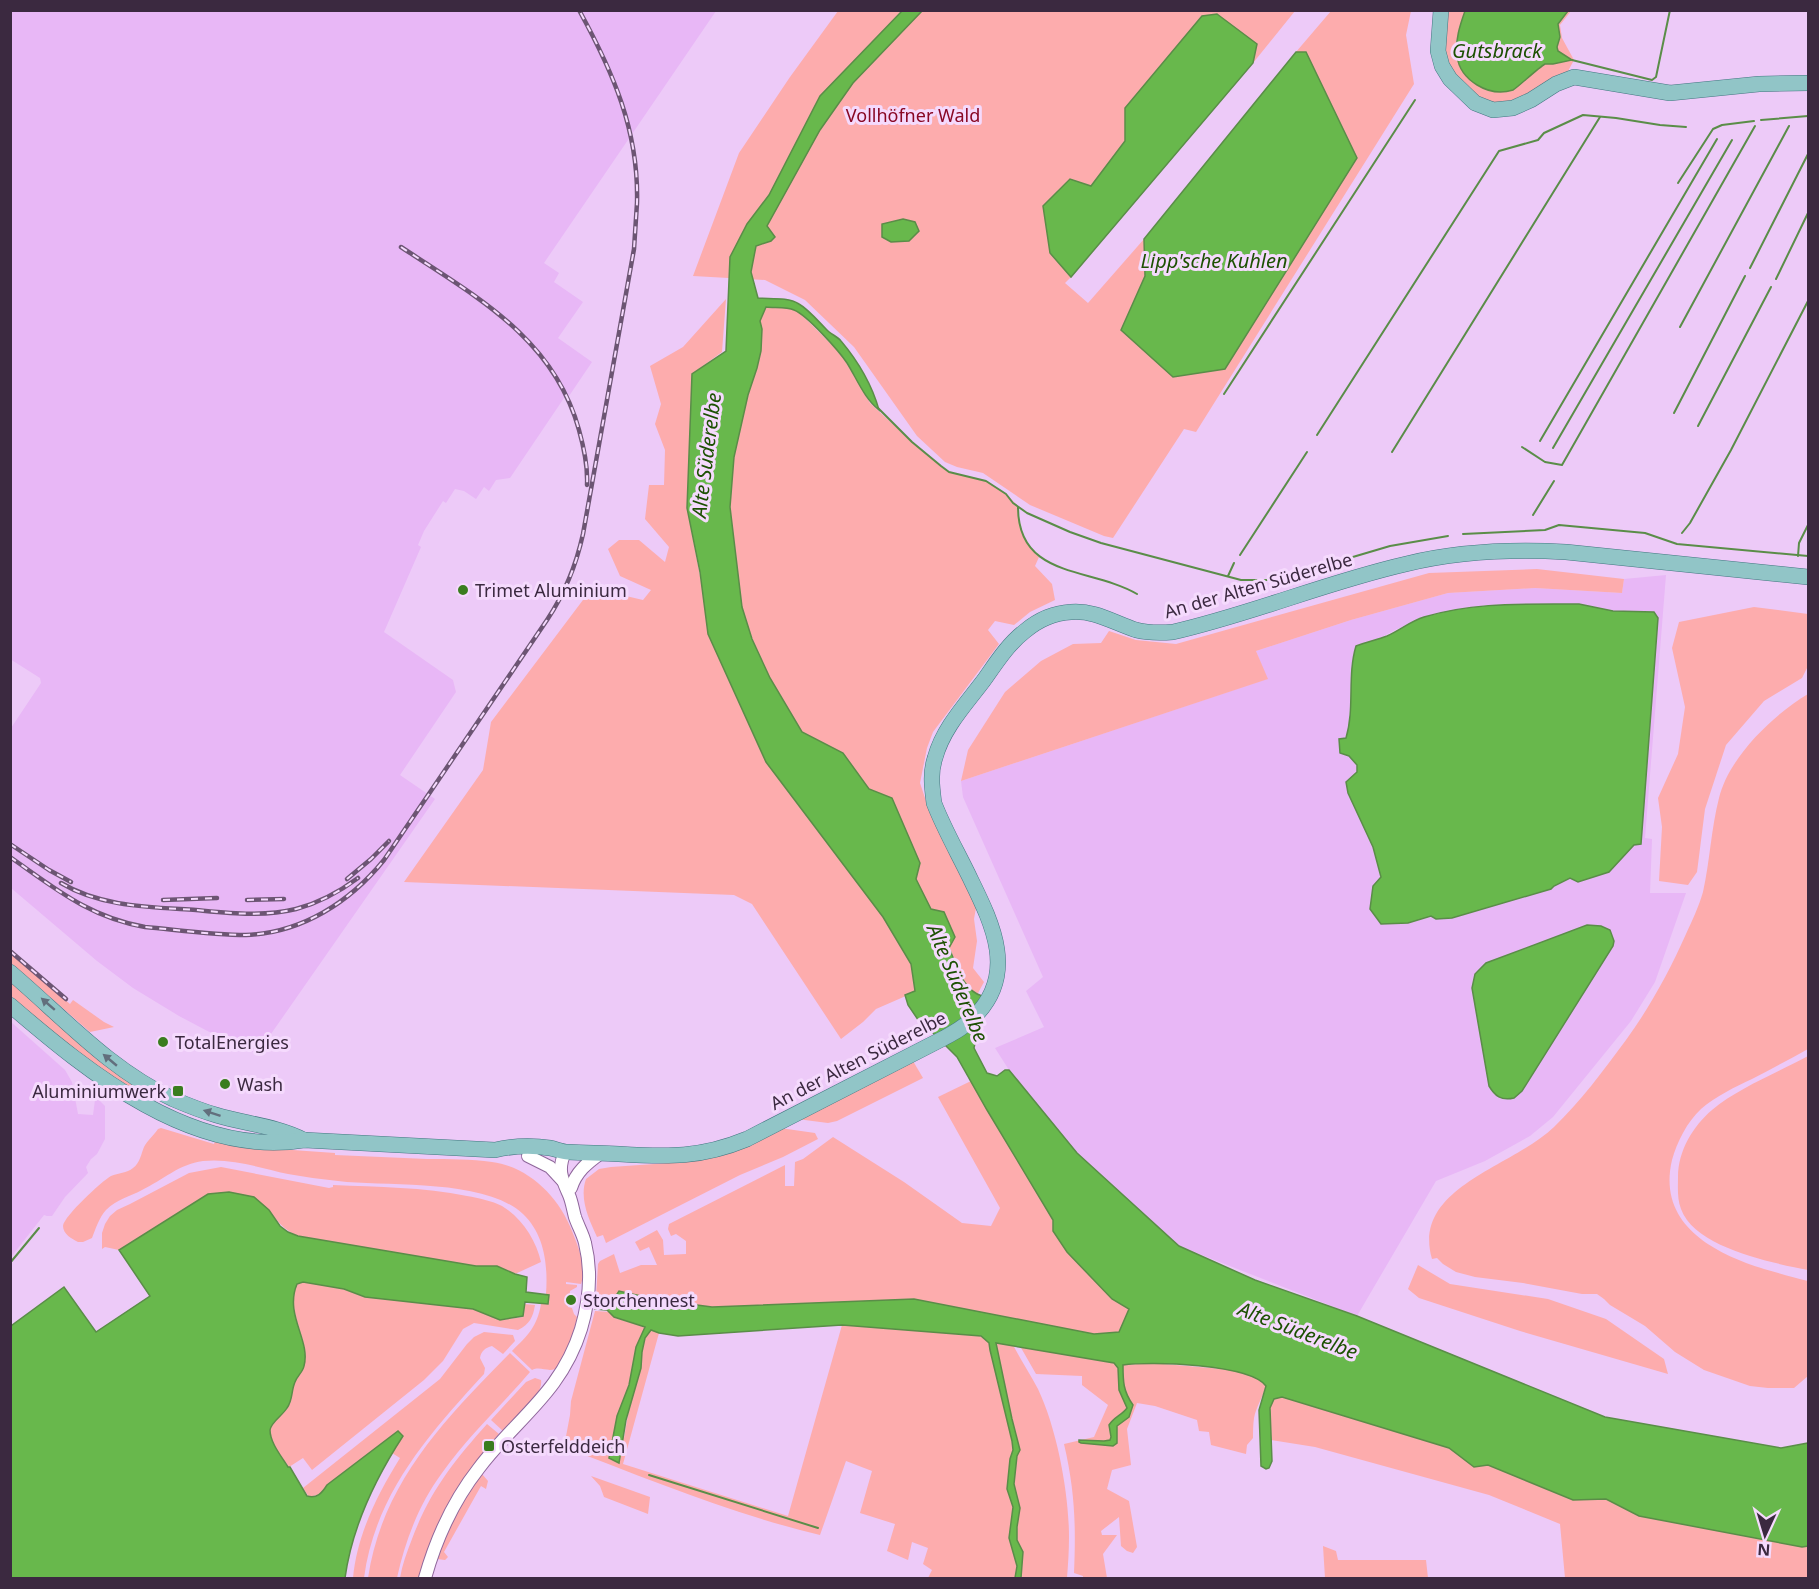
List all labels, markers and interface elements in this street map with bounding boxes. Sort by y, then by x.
water label: Gutsbrack [1452,37,1543,64]
park label: Vollhöfner Wald [846,103,980,127]
water label: Lipp'sche Kuhlen [1140,247,1288,274]
water label: Alte Süderelbe [685,391,727,521]
street label: An der Alten Süderelbe [1161,547,1355,623]
place label: Trimet Aluminium [475,578,627,602]
marker: Trimet Aluminium [456,583,470,597]
water label: Alte Süderelbe [920,918,995,1046]
one-way arrow [40,997,55,1011]
street label: An der Alten Süderelbe [766,1005,950,1115]
place label: TotalEnergies [175,1030,289,1054]
marker: TotalEnergies [156,1035,170,1049]
one-way arrow [103,1054,118,1067]
place label: Wash [237,1072,283,1096]
marker: Wash [218,1077,232,1091]
place label: Aluminiumwerk [32,1079,166,1103]
marker: Aluminiumwerk [171,1084,185,1098]
one-way arrow [203,1108,221,1117]
place label: Storchennest [583,1288,695,1312]
marker: Storchennest [564,1293,578,1307]
water label: Alte Süderelbe [1233,1294,1362,1365]
place label: Osterfelddeich [501,1434,625,1458]
marker: Osterfelddeich [482,1439,496,1453]
north arrow [1735,1505,1795,1565]
text: N [1757,1539,1771,1561]

